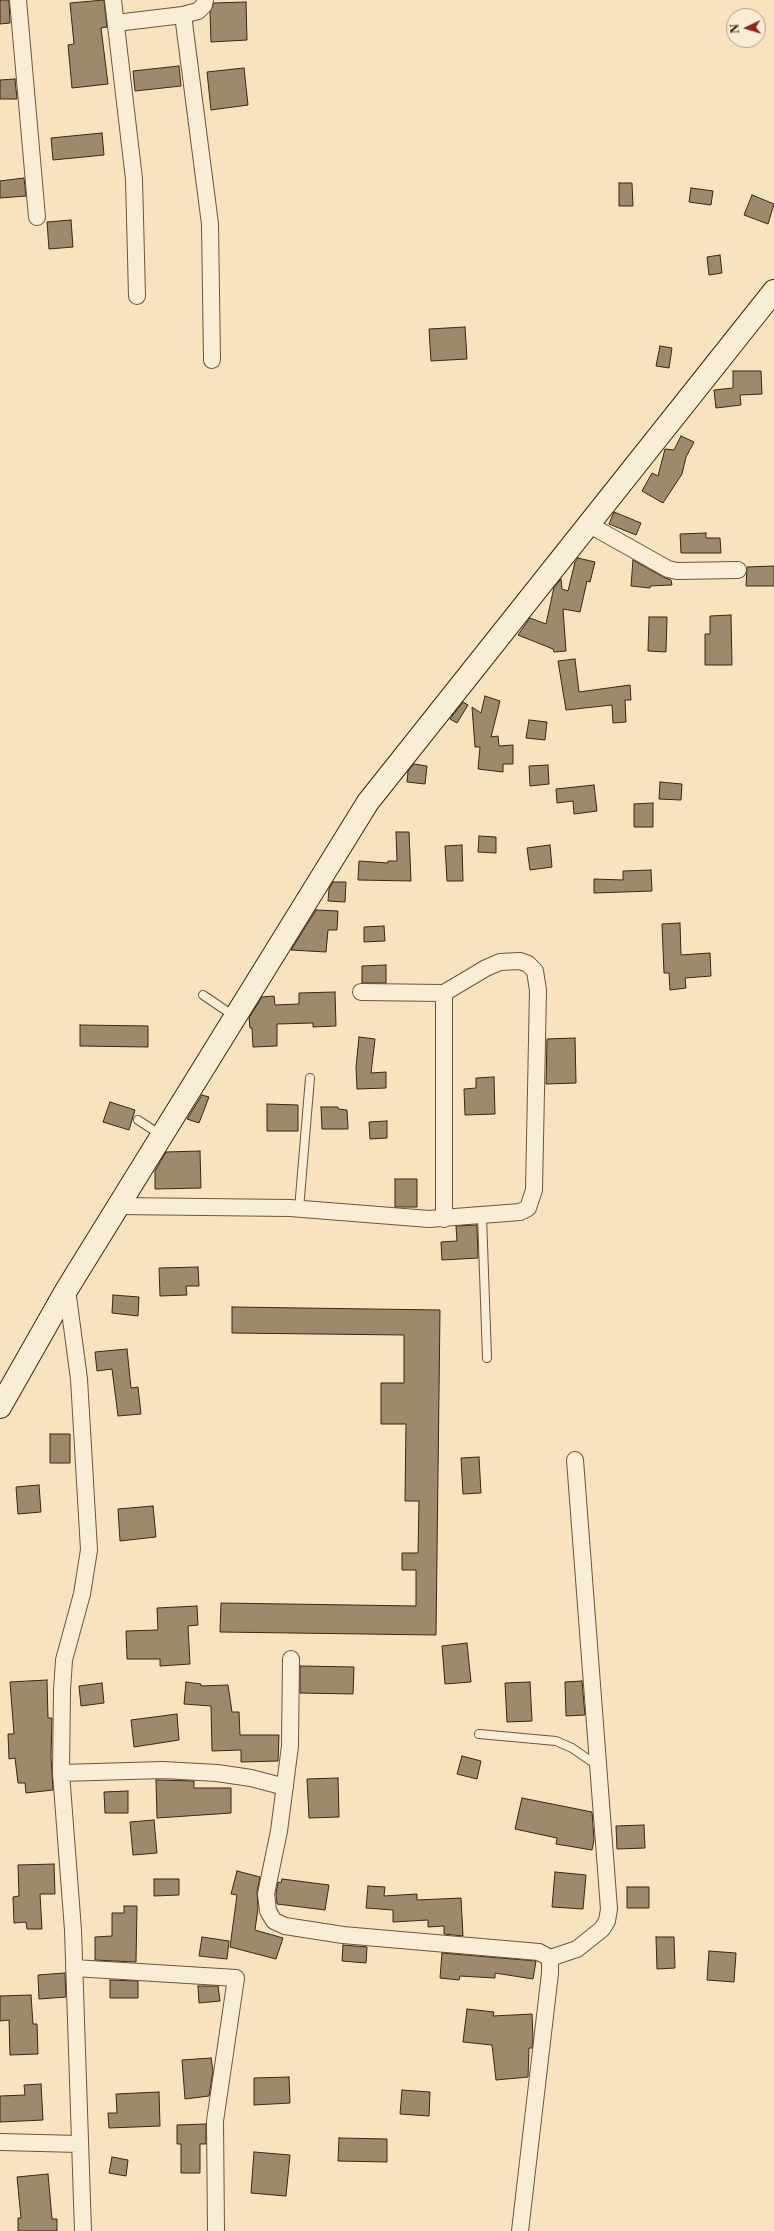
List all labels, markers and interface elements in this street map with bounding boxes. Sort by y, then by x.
north arrow [726,8,766,48]
text: N [728,24,742,34]

